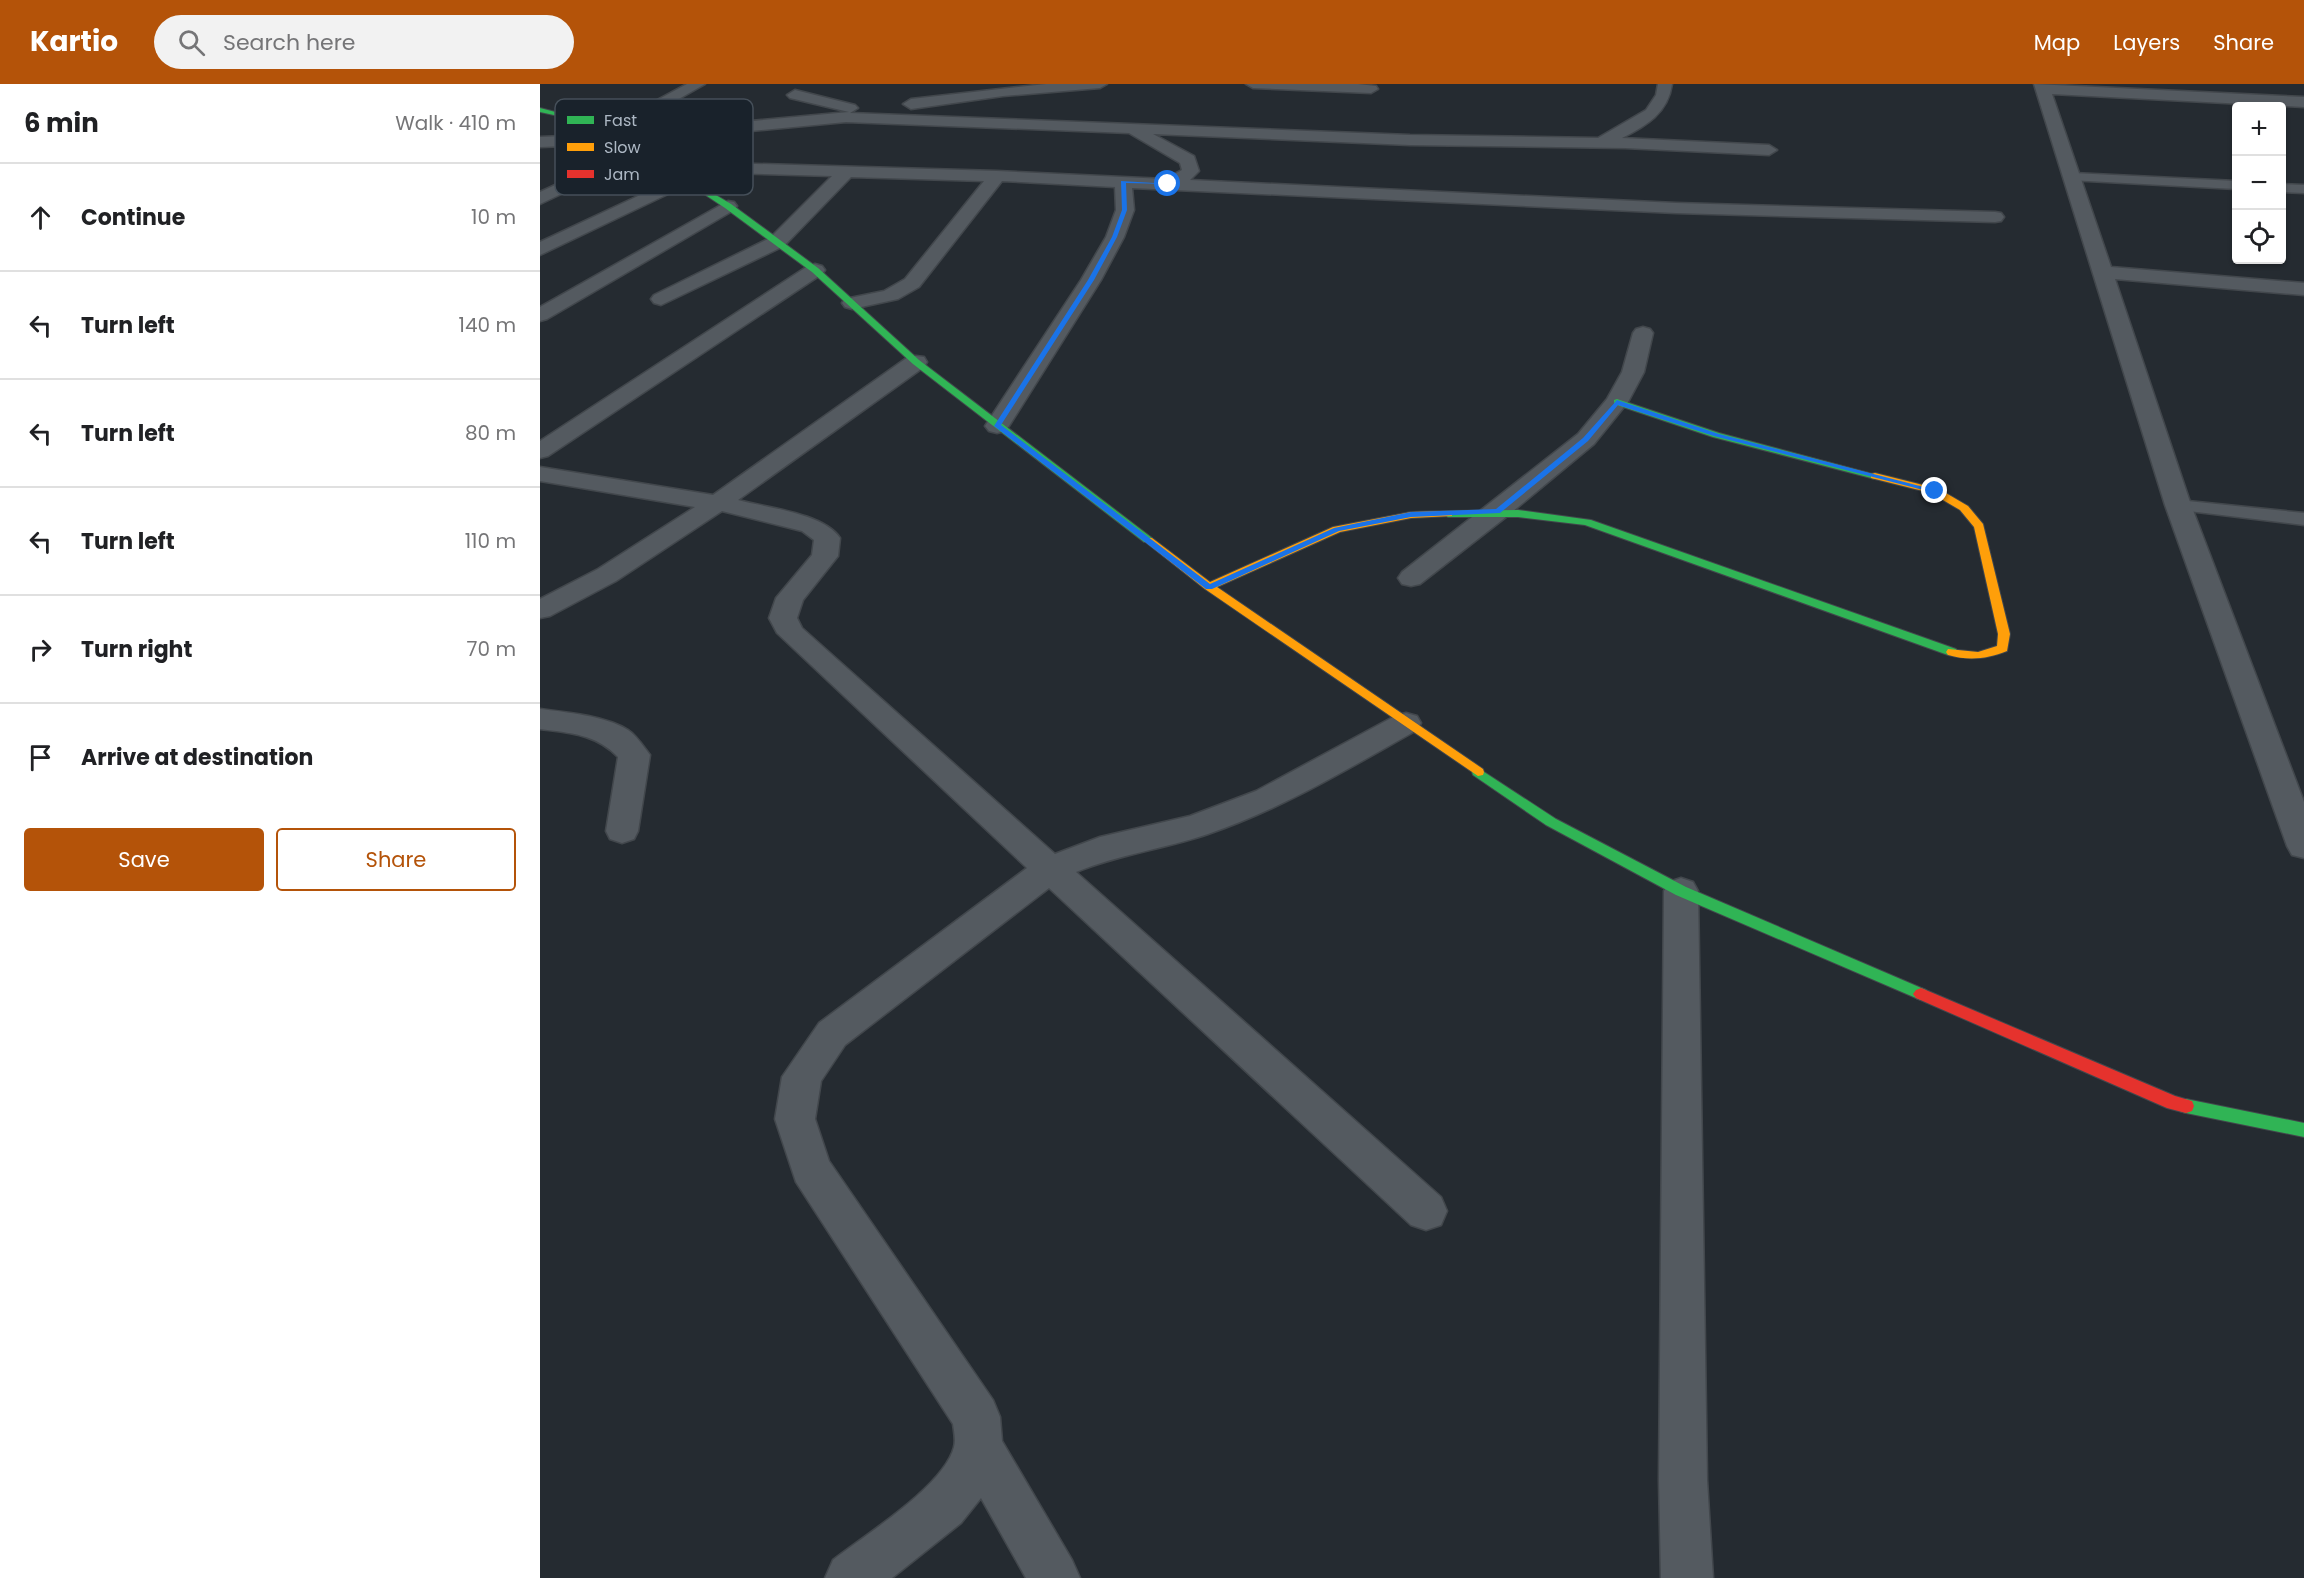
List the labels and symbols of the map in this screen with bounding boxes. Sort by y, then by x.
legend [555,99,753,195]
text: Fast [604,109,637,132]
text: Slow [604,136,641,159]
text: Jam [604,163,640,186]
route start [1154,170,1180,196]
route end [1921,477,1947,503]

